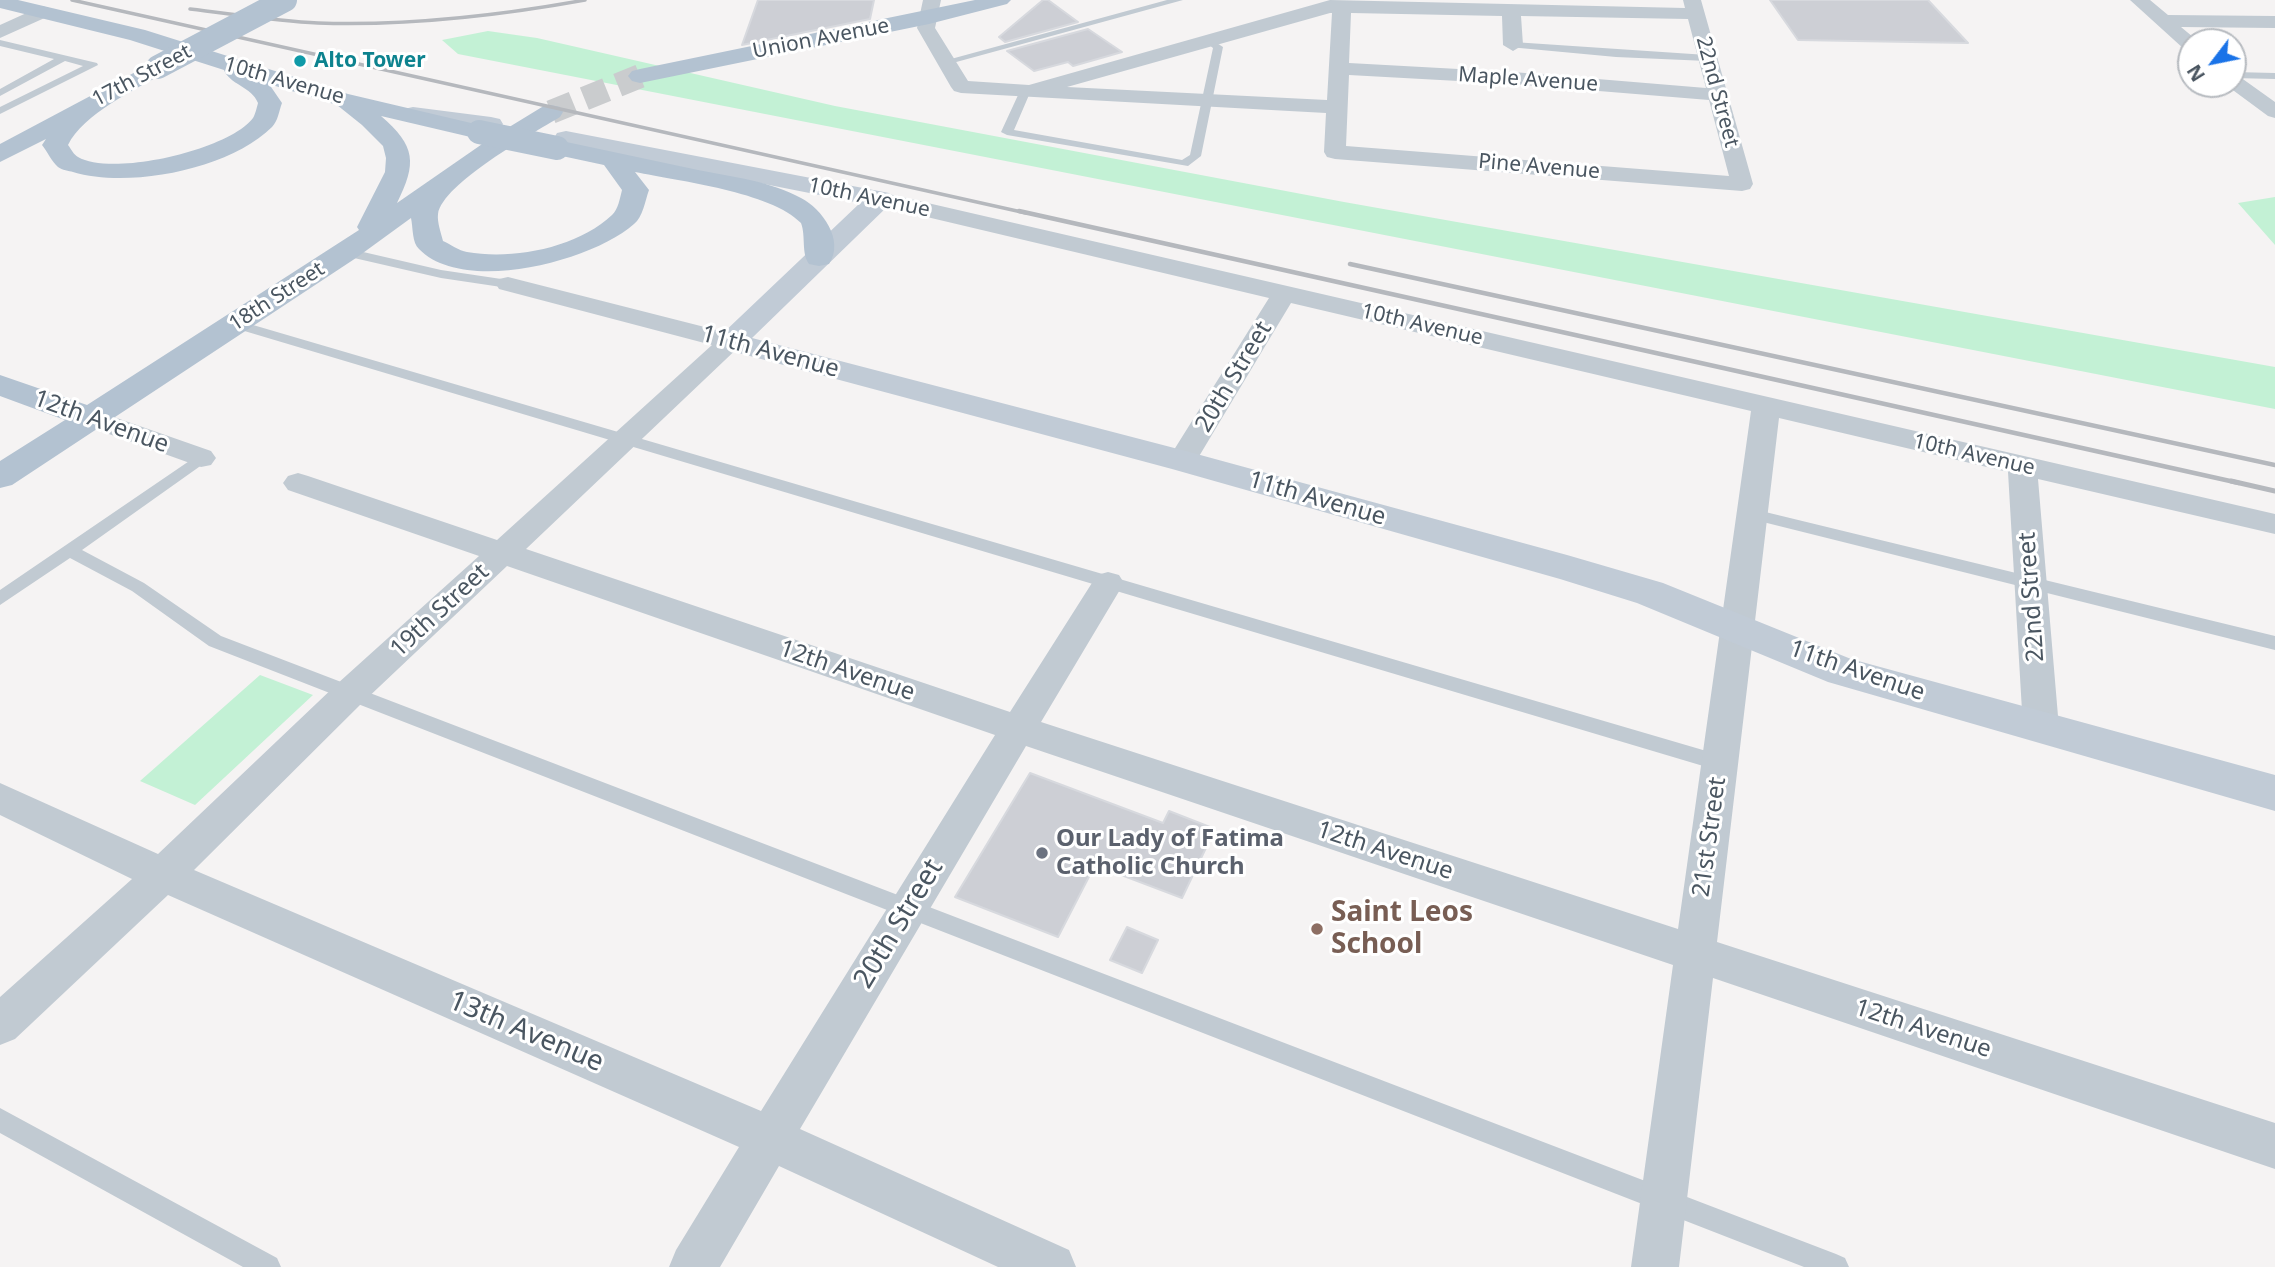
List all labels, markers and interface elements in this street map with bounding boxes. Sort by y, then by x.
street label: Union Avenue [751,13,891,65]
north arrow [2177,28,2247,98]
street label: 22nd Street [1690,34,1744,150]
street label: 17th Street [88,39,196,113]
place label: Alto Tower [314,48,426,74]
street label: 10th Avenue [221,52,347,110]
marker: Alto Tower [292,53,308,69]
text: N [2181,60,2211,87]
street label: Maple Avenue [1457,63,1599,97]
street label: Pine Avenue [1477,149,1601,185]
street label: 10th Avenue [806,173,932,223]
street label: 18th Street [225,257,329,337]
street label: 10th Avenue [1359,299,1485,351]
street label: 20th Street [1190,316,1278,438]
street label: 11th Avenue [698,320,842,384]
street label: 12th Avenue [30,384,172,460]
street label: 10th Avenue [1911,429,2037,481]
street label: 11th Avenue [1245,466,1389,532]
street label: 22nd Street [2013,531,2051,663]
street label: 19th Street [385,558,495,664]
street label: 12th Avenue [775,634,919,708]
street label: 11th Avenue [1785,634,1929,708]
street label: 21st Street [1687,775,1733,899]
street label: 12th Avenue [1313,815,1457,887]
place label: Our Lady of Fatima Catholic Church [1056,825,1284,881]
marker: Our Lady of Fatima Catholic Church [1034,845,1050,861]
street label: 20th Street [847,853,951,995]
place label: Saint Leos School [1331,896,1473,962]
marker: Saint Leos School [1309,921,1325,937]
street label: 13th Avenue [443,984,609,1080]
street label: 12th Avenue [1851,993,1995,1065]

